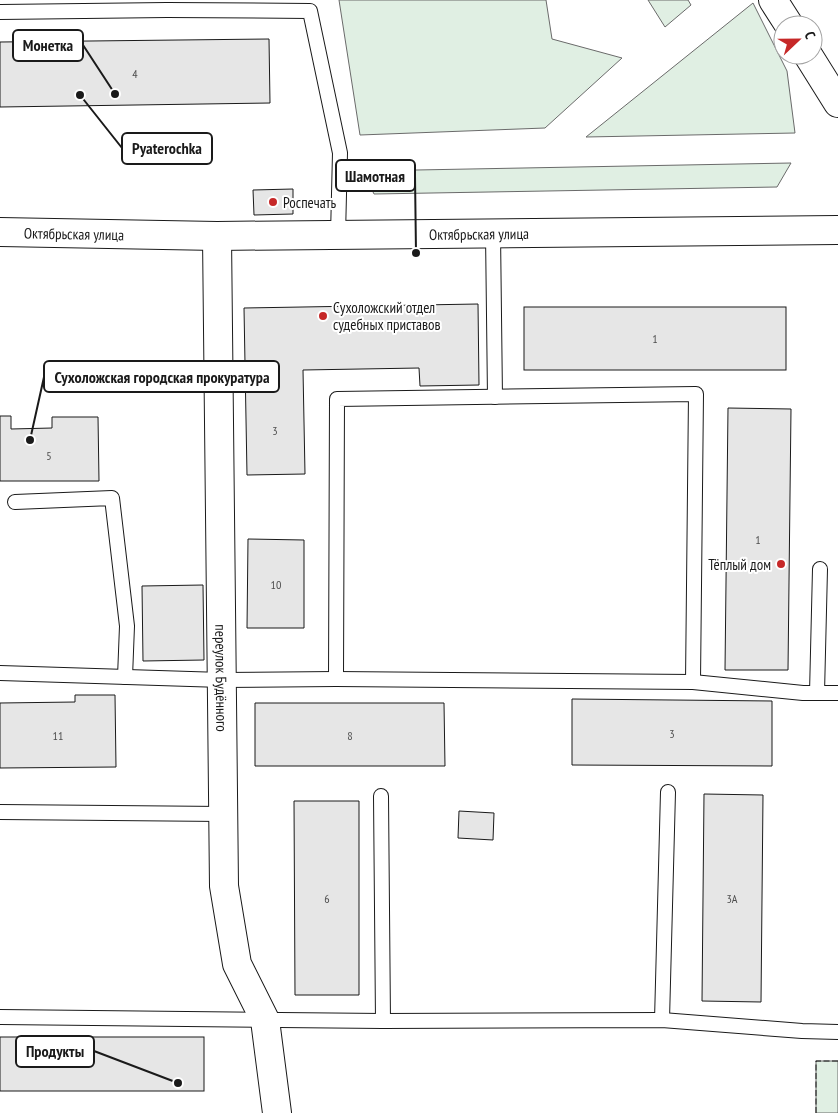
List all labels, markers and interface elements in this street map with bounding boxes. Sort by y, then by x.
north arrow [773,15,823,65]
text: С [801,29,820,42]
callout: Монетка [13,30,83,61]
text: Монетка [23,35,74,55]
house number: 4 [132,66,138,81]
callout: Pyaterochka [122,133,212,164]
text: Pyaterochka [132,138,202,158]
callout: Шамотная [336,160,415,191]
text: Шамотная [345,166,405,186]
place label: Роспечать [283,193,337,212]
marker: Роспечать [267,196,279,208]
street label: Октябрьская улица [24,223,124,244]
street label: Октябрьская улица [429,223,529,243]
place label: Сухоложский отдел судебных приставов [333,298,441,334]
marker: Сухоложский отдел судебных приставов [317,310,329,322]
house number: 1 [652,331,658,346]
callout: Сухоложская городская прокуратура [44,361,279,392]
text: Сухоложская городская прокуратура [55,367,270,387]
house number: 3 [272,423,278,438]
house number: 5 [46,448,52,463]
house number: 1 [755,532,761,547]
place label: Тёплый дом [708,555,771,574]
marker: Тёплый дом [775,558,787,570]
house number: 10 [271,577,281,592]
street label: переулок Будённого [212,624,232,732]
house number: 3 [669,726,675,741]
house number: 11 [53,728,63,743]
house number: 8 [347,728,353,743]
house number: 6 [324,891,330,906]
house number: 3А [726,891,738,906]
callout: Продукты [16,1036,94,1067]
text: Продукты [26,1041,84,1061]

